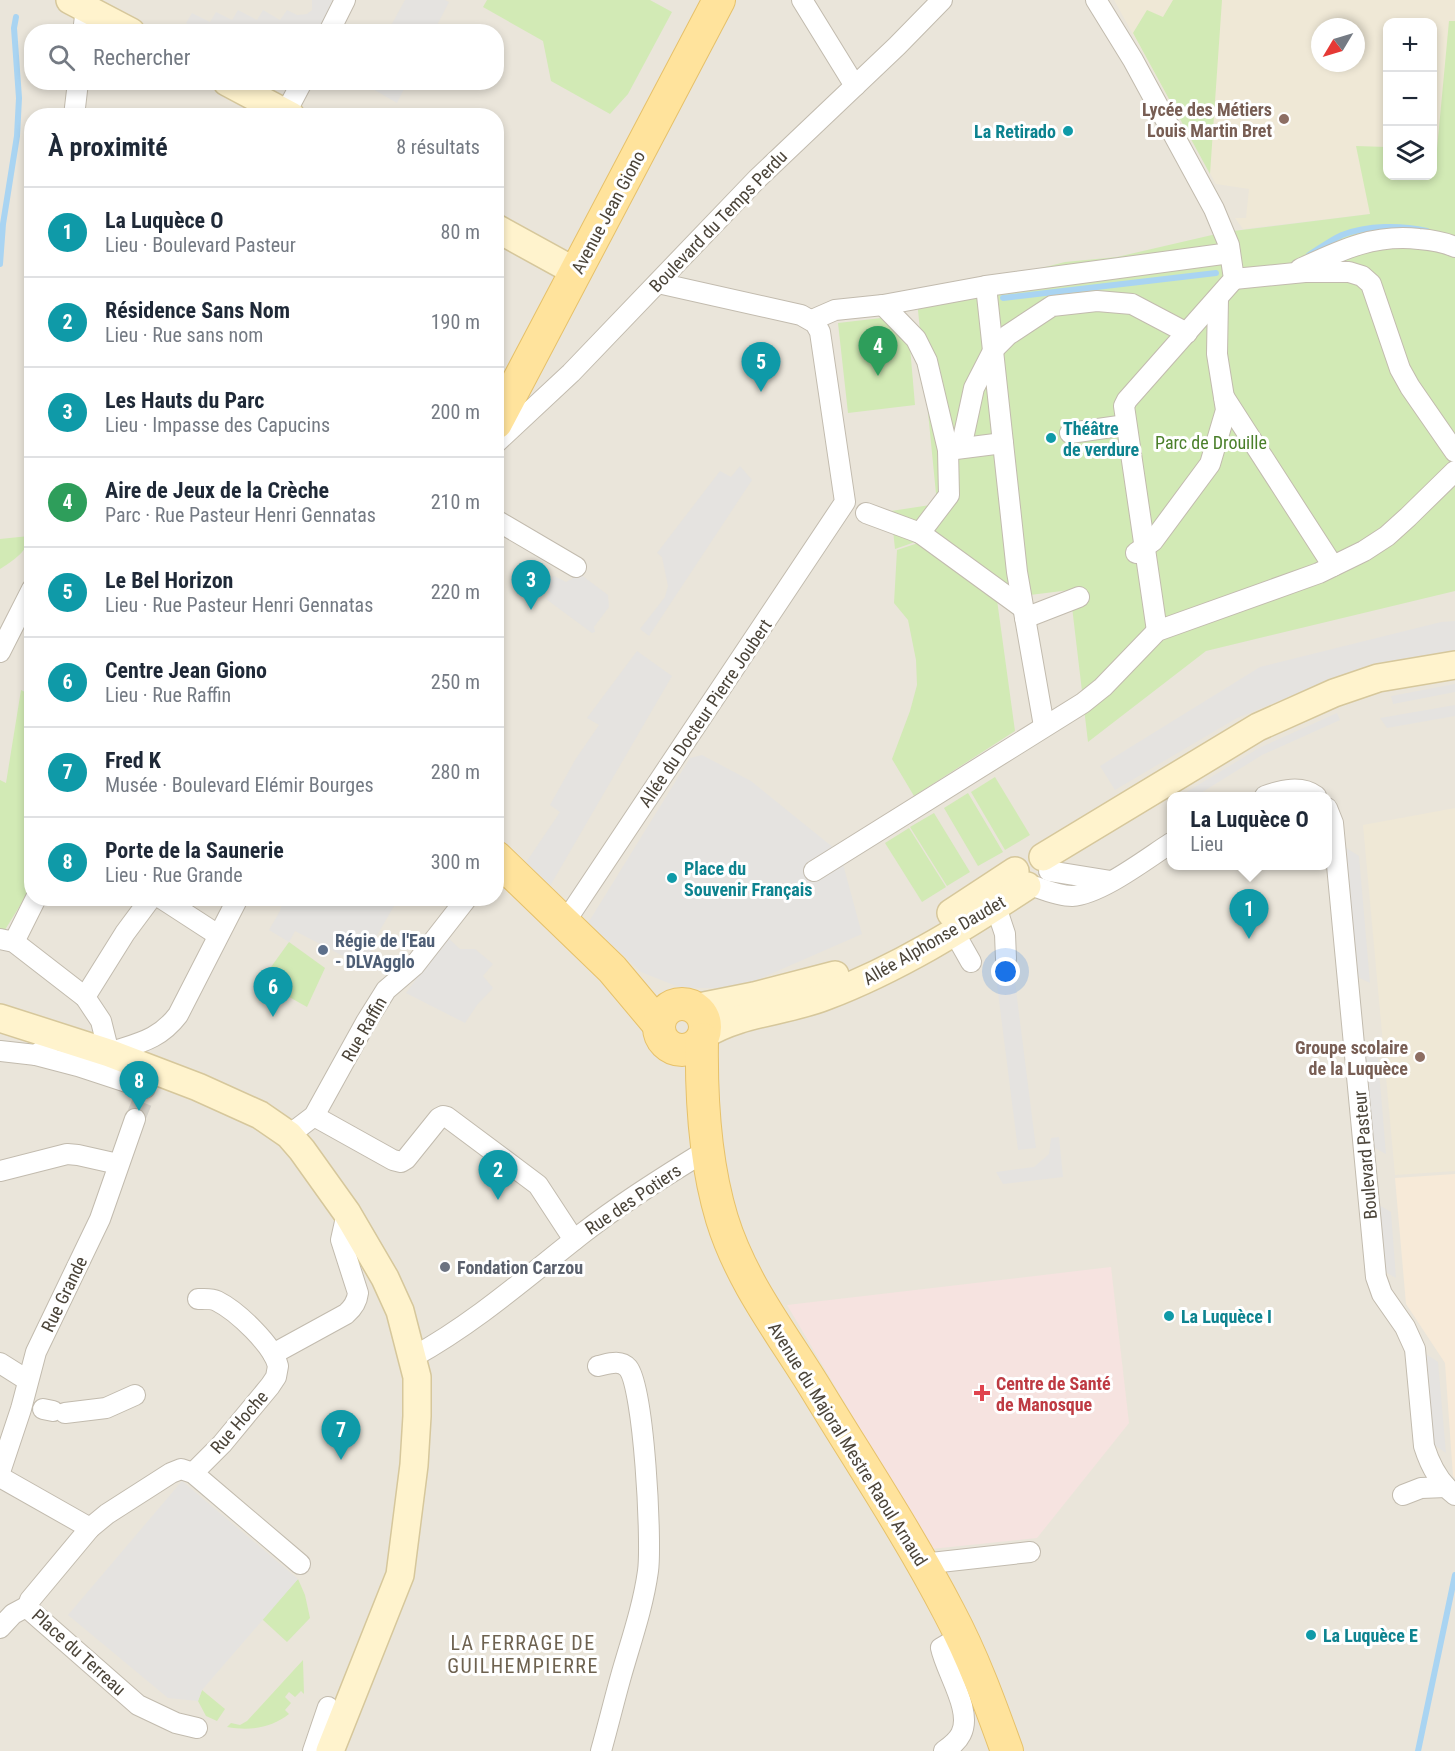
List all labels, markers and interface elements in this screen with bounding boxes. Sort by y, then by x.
north arrow [1311,18,1365,72]
map controls [1383,18,1437,180]
button: + [1383,18,1437,72]
search box [24,24,504,90]
icon: search [45,41,78,74]
text: Rechercher [93,45,190,70]
button: − [1383,72,1437,126]
place label: Lycée des Métiers Louis Martin Bret [1142,99,1272,141]
marker: Lycée des Métiers Louis Martin Bret [1277,112,1291,126]
place label: La Retirado [974,121,1056,142]
marker: La Retirado [1061,124,1075,138]
button: layers [1383,126,1437,180]
text: À proximité [48,132,168,162]
text: 8 résultats [396,135,480,159]
street label: Boulevard du Temps Perdu [645,146,791,296]
street label: Avenue Jean Giono [567,147,649,277]
text: La Luquèce O [105,208,223,233]
text: 1 [62,220,73,244]
text: 80 m [441,220,480,244]
text: Lieu · Boulevard Pasteur [105,233,296,257]
text: Résidence Sans Nom [105,298,290,323]
text: 2 [62,310,73,334]
text: 190 m [431,310,480,334]
text: Lieu · Rue sans nom [105,323,263,347]
pin: 4 [858,326,898,376]
pin: 5 [742,342,780,392]
text: Les Hauts du Parc [105,388,264,413]
text: 3 [62,400,73,424]
text: 200 m [431,400,480,424]
text: Lieu · Impasse des Capucins [105,413,330,437]
place label: Théâtre de verdure [1063,418,1140,460]
marker: Théâtre de verdure [1044,431,1058,445]
park label: Parc de Drouille [1155,432,1267,453]
text: Aire de Jeux de la Crèche [105,478,329,503]
text: 4 [62,490,73,514]
text: 210 m [431,490,480,514]
text: Parc · Rue Pasteur Henri Gennatas [105,503,376,527]
pin: 3 [512,560,550,610]
text: Le Bel Horizon [105,568,233,593]
text: 5 [62,580,73,604]
text: 220 m [431,580,480,604]
text: Lieu · Rue Pasteur Henri Gennatas [105,593,373,617]
street label: Allée du Docteur Pierre Joubert [634,615,776,811]
text: Centre Jean Giono [105,658,267,683]
text: 6 [62,670,73,694]
text: 250 m [431,670,480,694]
text: Lieu · Rue Raffin [105,683,231,707]
text: Fred K [105,748,161,773]
text: 7 [62,760,73,784]
text: 280 m [431,760,480,784]
text: Musée · Boulevard Elémir Bourges [105,773,374,797]
popup [1167,792,1332,870]
text: La Luquèce O [1190,807,1309,832]
text: Lieu [1190,832,1223,856]
text: Porte de la Saunerie [105,838,284,863]
text: 8 [62,850,73,874]
text: 300 m [431,850,480,874]
place label: Place du Souvenir Français [684,858,812,900]
text: Lieu · Rue Grande [105,863,243,887]
marker: Place du Souvenir Français [665,871,679,885]
pin: 1 [1230,890,1268,939]
street label: Allée Alphonse Daudet [859,891,1009,989]
place label: Régie de l'Eau - DLVAgglo [335,930,435,972]
marker: Régie de l'Eau - DLVAgglo [316,943,330,957]
your location [991,957,1020,986]
pin: 6 [254,968,292,1017]
street label: Rue Raffin [337,993,391,1065]
place label: Groupe scolaire de la Luquèce [1295,1037,1408,1079]
marker: Groupe scolaire de la Luquèce [1413,1050,1427,1064]
pin: 8 [120,1062,158,1111]
street label: Boulevard Pasteur [1349,1089,1381,1220]
pin: 2 [478,1150,518,1200]
street label: Rue des Potiers [581,1159,685,1239]
street label: Rue Grande [37,1253,91,1335]
place label: Fondation Carzou [457,1257,583,1278]
marker: Fondation Carzou [438,1260,452,1274]
place label: La Luquèce I [1181,1306,1272,1327]
marker: La Luquèce I [1162,1309,1176,1323]
street label: Avenue du Majoral Mestre Raoul Arnaud [764,1318,932,1570]
place label: Centre de Santé de Manosque [996,1373,1111,1415]
marker: Centre de Santé de Manosque [973,1384,991,1402]
street label: Rue Hoche [206,1386,272,1458]
pin: 7 [322,1410,360,1460]
street label: Place du Terreau [28,1605,130,1699]
place label: La Luquèce E [1323,1625,1418,1646]
marker: La Luquèce E [1304,1628,1318,1642]
district label: LA FERRAGE DE GUILHEMPIERRE [447,1631,599,1678]

